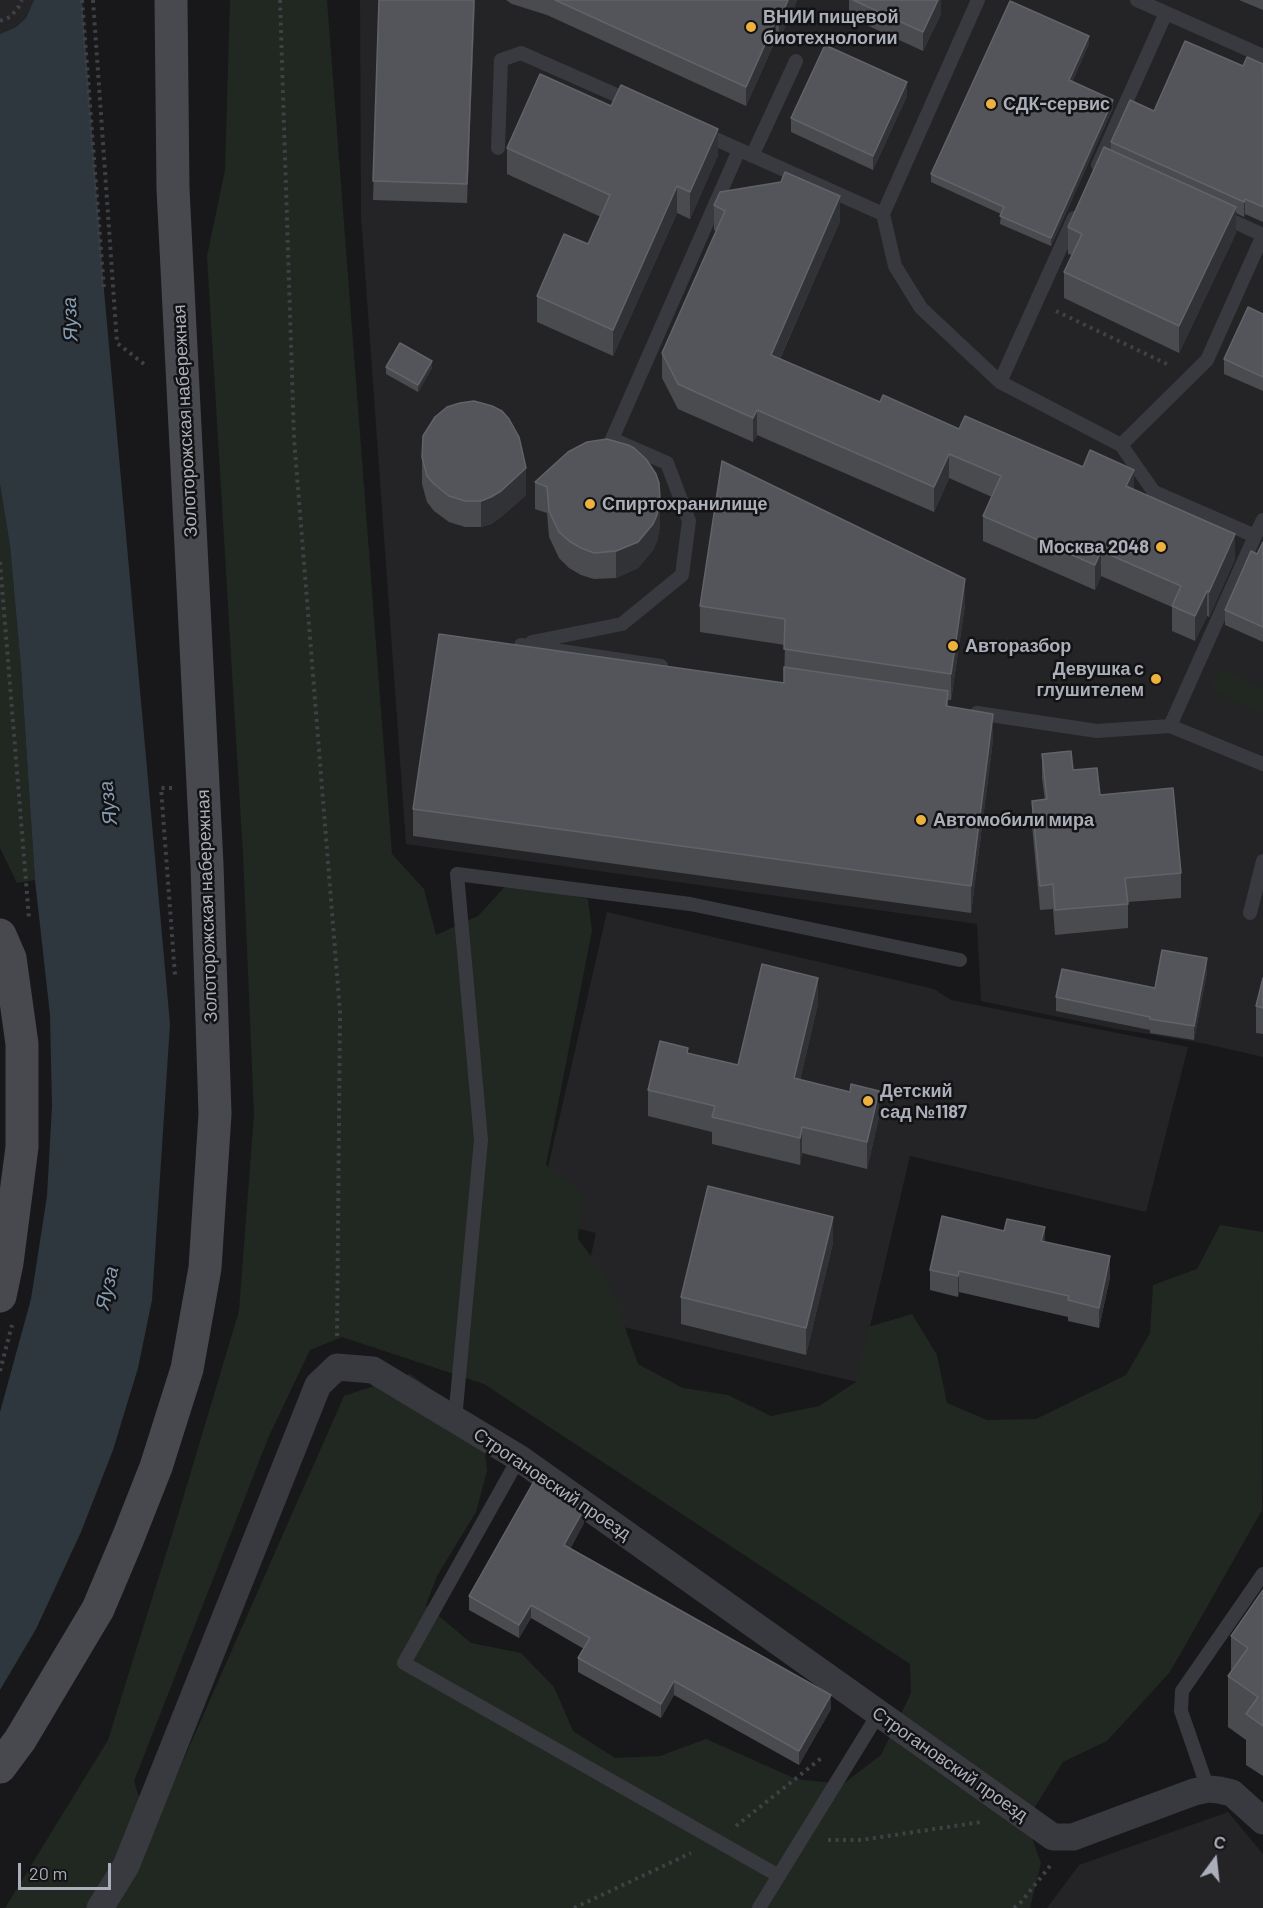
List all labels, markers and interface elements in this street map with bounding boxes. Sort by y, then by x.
place label: ВНИИ пищевой биотехнологии [763,6,898,48]
marker: ВНИИ пищевой биотехнологии [744,20,758,34]
place label: СДК-сервис [1003,93,1110,115]
marker: СДК-сервис [984,97,998,111]
water label: Яуза [57,297,83,341]
street label: Золоторожская набережная [168,304,202,538]
place label: Спиртохранилище [602,493,767,515]
marker: Спиртохранилище [583,497,597,511]
place label: Москва 2048 [1039,536,1149,558]
marker: Москва 2048 [1154,540,1168,554]
place label: Авторазбор [965,635,1071,657]
marker: Авторазбор [946,639,960,653]
place label: Девушка с глушителем [1037,658,1144,700]
marker: Девушка с глушителем [1149,672,1163,686]
water label: Яуза [94,780,122,826]
street label: Золоторожская набережная [192,789,222,1023]
place label: Автомобили мира [933,809,1094,831]
marker: Автомобили мира [914,813,928,827]
place label: Детский сад №1187 [880,1080,967,1122]
marker: Детский сад №1187 [861,1094,875,1108]
water label: Яуза [90,1264,124,1312]
street label: Строгановский проезд [469,1423,635,1545]
street label: Строгановский проезд [868,1702,1032,1826]
north arrow [1185,1830,1245,1890]
text: С [1212,1831,1228,1853]
scale bar [21,1851,114,1889]
text: 20 m [29,1862,67,1884]

